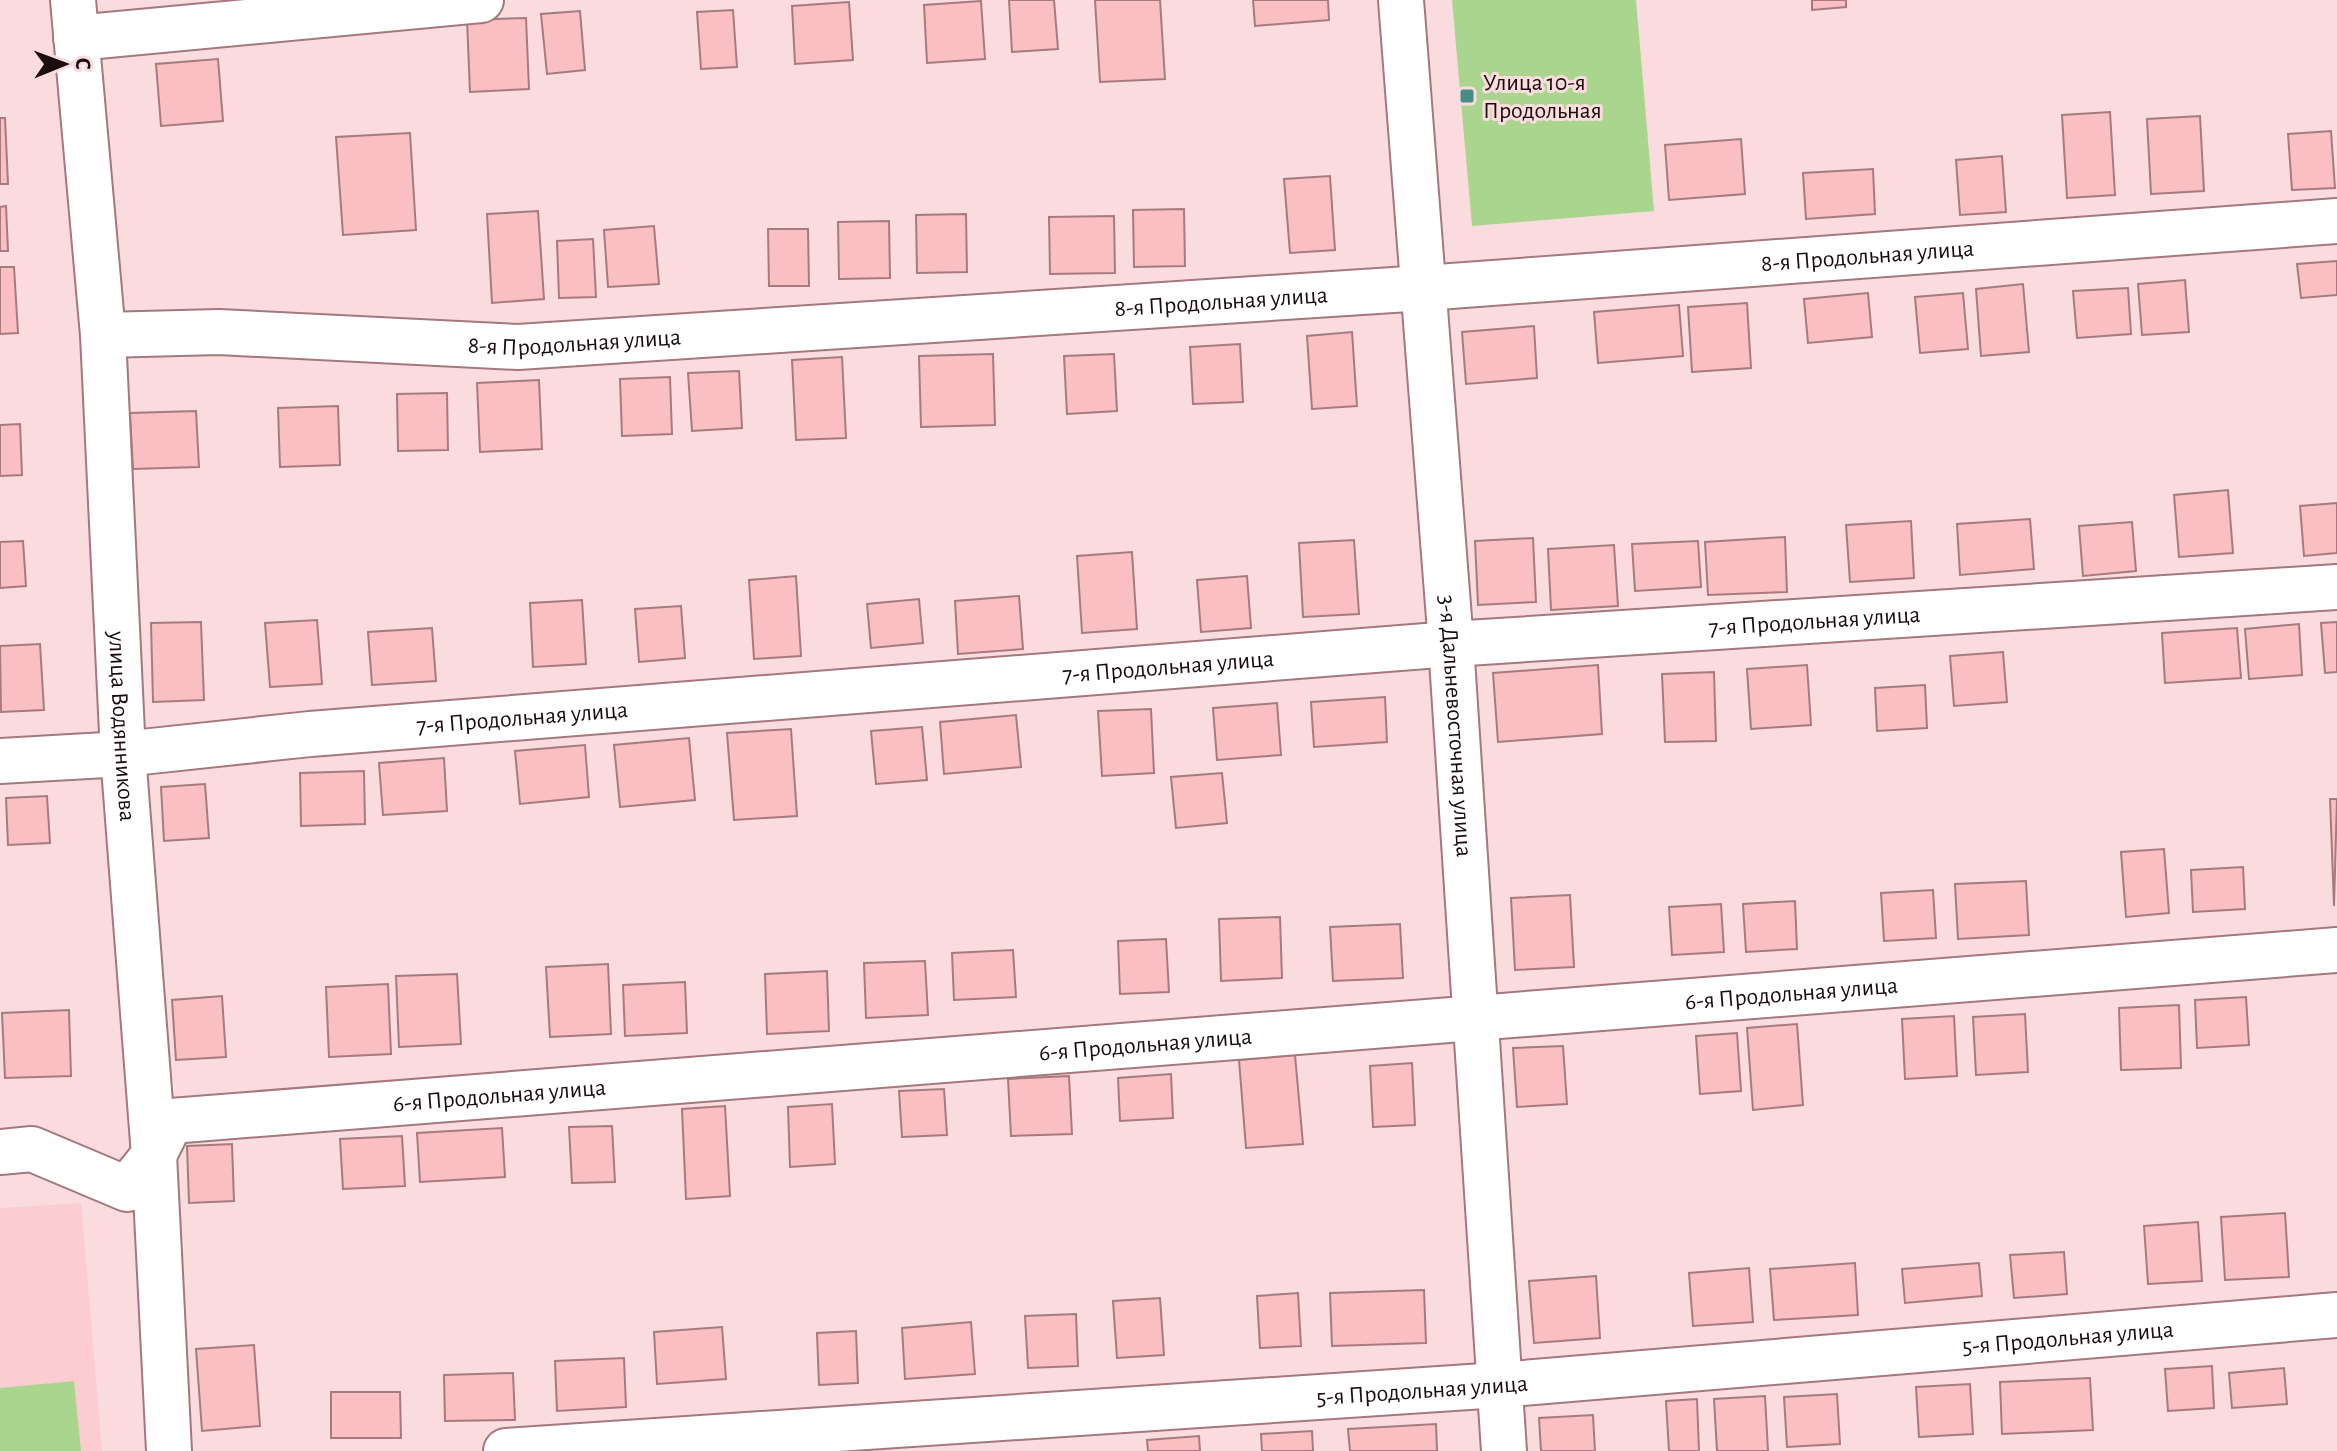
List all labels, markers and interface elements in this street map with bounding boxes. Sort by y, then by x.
north arrow [24,24,104,104]
text: С [72,57,94,70]
place label: Улица 10-я Продольная [1483,71,1602,123]
marker: Улица 10-я Продольная [1458,87,1476,105]
street label: 8-я Продольная улица [1760,237,1975,276]
street label: 8-я Продольная улица [1114,283,1329,321]
street label: 8-я Продольная улица [467,325,682,360]
street label: 3-я Дальневосточная улица [1434,594,1476,858]
street label: 7-я Продольная улица [1708,603,1921,640]
street label: улица Водянникова [104,630,139,822]
street label: 7-я Продольная улица [1061,647,1275,688]
street label: 7-я Продольная улица [415,698,629,739]
street label: 6-я Продольная улица [1684,974,1899,1014]
street label: 6-я Продольная улица [1038,1025,1253,1065]
street label: 6-я Продольная улица [392,1076,607,1116]
street label: 5-я Продольная улица [1961,1318,2175,1359]
street label: 5-я Продольная улица [1315,1372,1529,1410]

